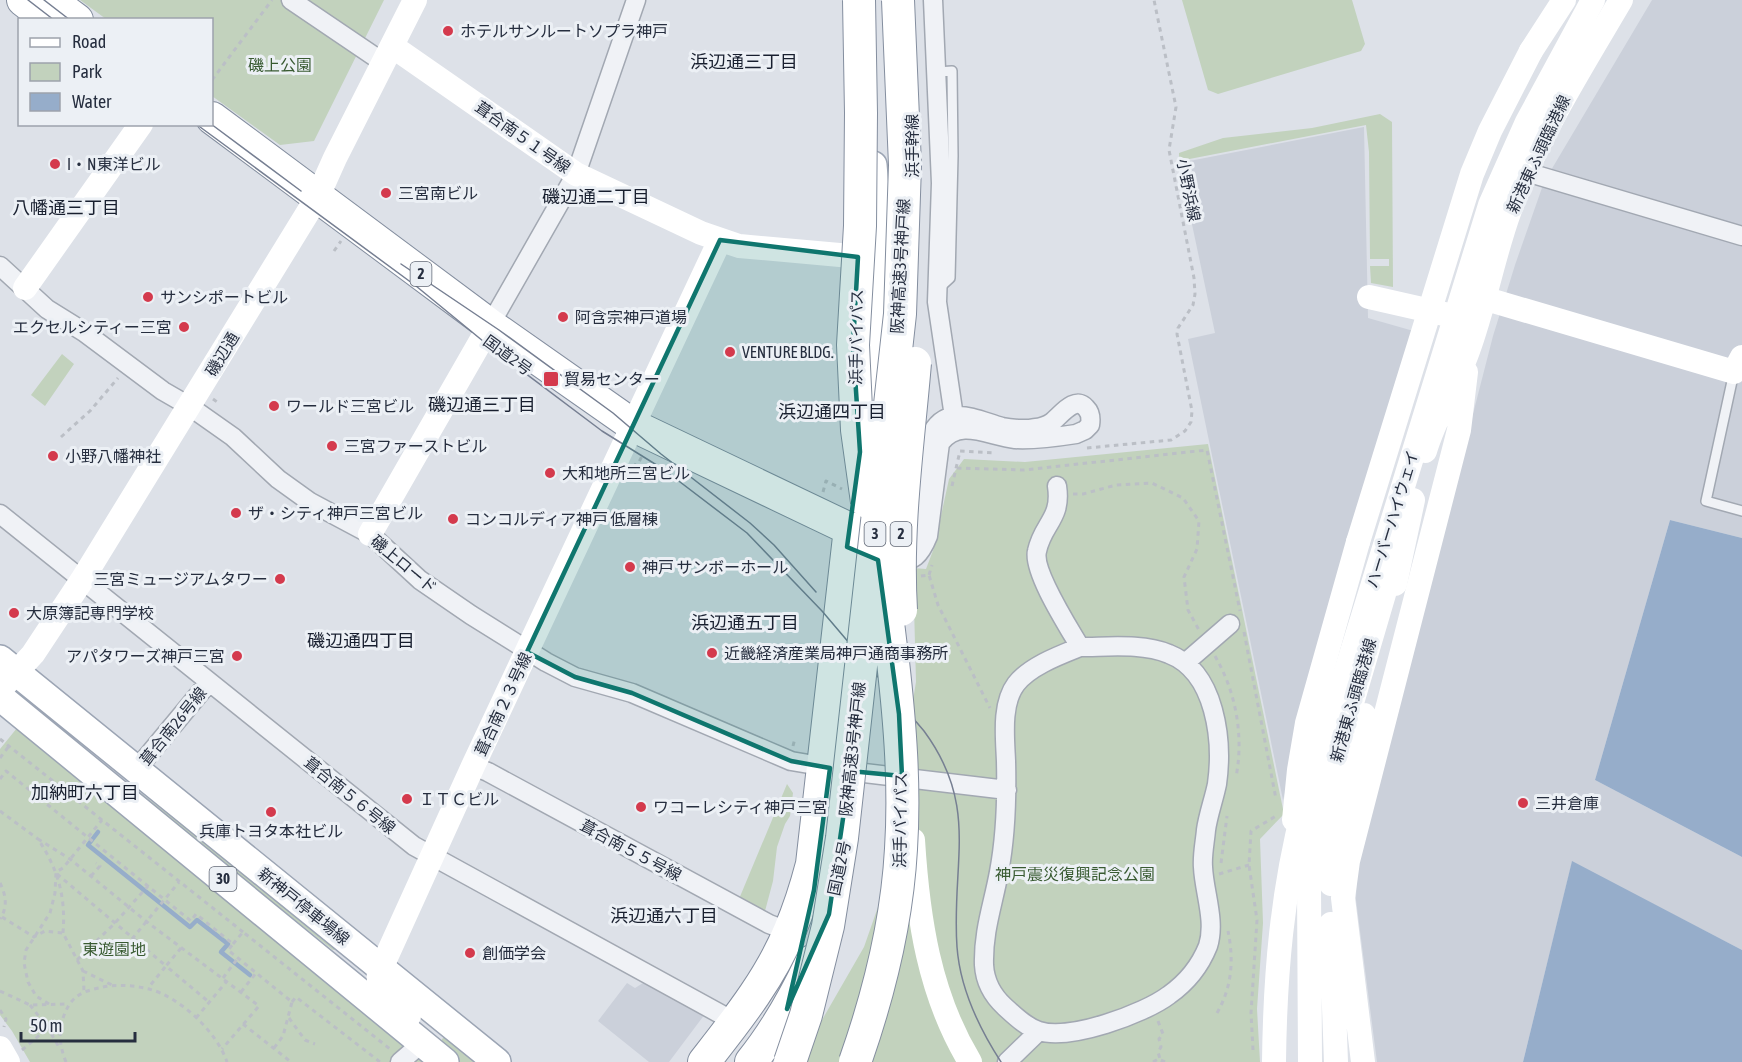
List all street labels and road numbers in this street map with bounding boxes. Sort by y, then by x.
street label: 新港東ふ頭臨港線 [1503,92,1573,216]
street label: 葺合南５１号線 [472,98,574,176]
street label: 浜手幹線 [903,114,921,178]
street label: 小野浜線 [1174,157,1204,223]
street label: 阪神高速3号神戸線 [887,198,913,334]
road number: 2 [410,262,432,286]
street label: 浜手バイパス [846,289,866,385]
street label: 磯辺通 [202,329,242,379]
street label: 国道2号 [480,331,536,379]
street label: ハーバーハイウェイ [1362,448,1422,590]
road number: 3 [864,522,886,546]
road number: 2 [890,522,912,546]
street label: 磯上ロード [368,531,440,597]
street label: 新港東ふ頭臨港線 [1327,636,1379,764]
street label: 葺合南２３号線 [471,649,535,759]
street label: 阪神高速3号神戸線 [836,681,868,817]
street label: 葺合南26号線 [136,683,210,769]
street label: 葺合南５６号線 [301,753,399,837]
street label: 浜手バイパス [890,772,910,868]
street label: 葺合南５５号線 [577,816,685,884]
street label: 国道2号 [824,839,854,897]
street label: 新神戸停車場線 [255,864,353,948]
road number: 30 [210,867,236,891]

